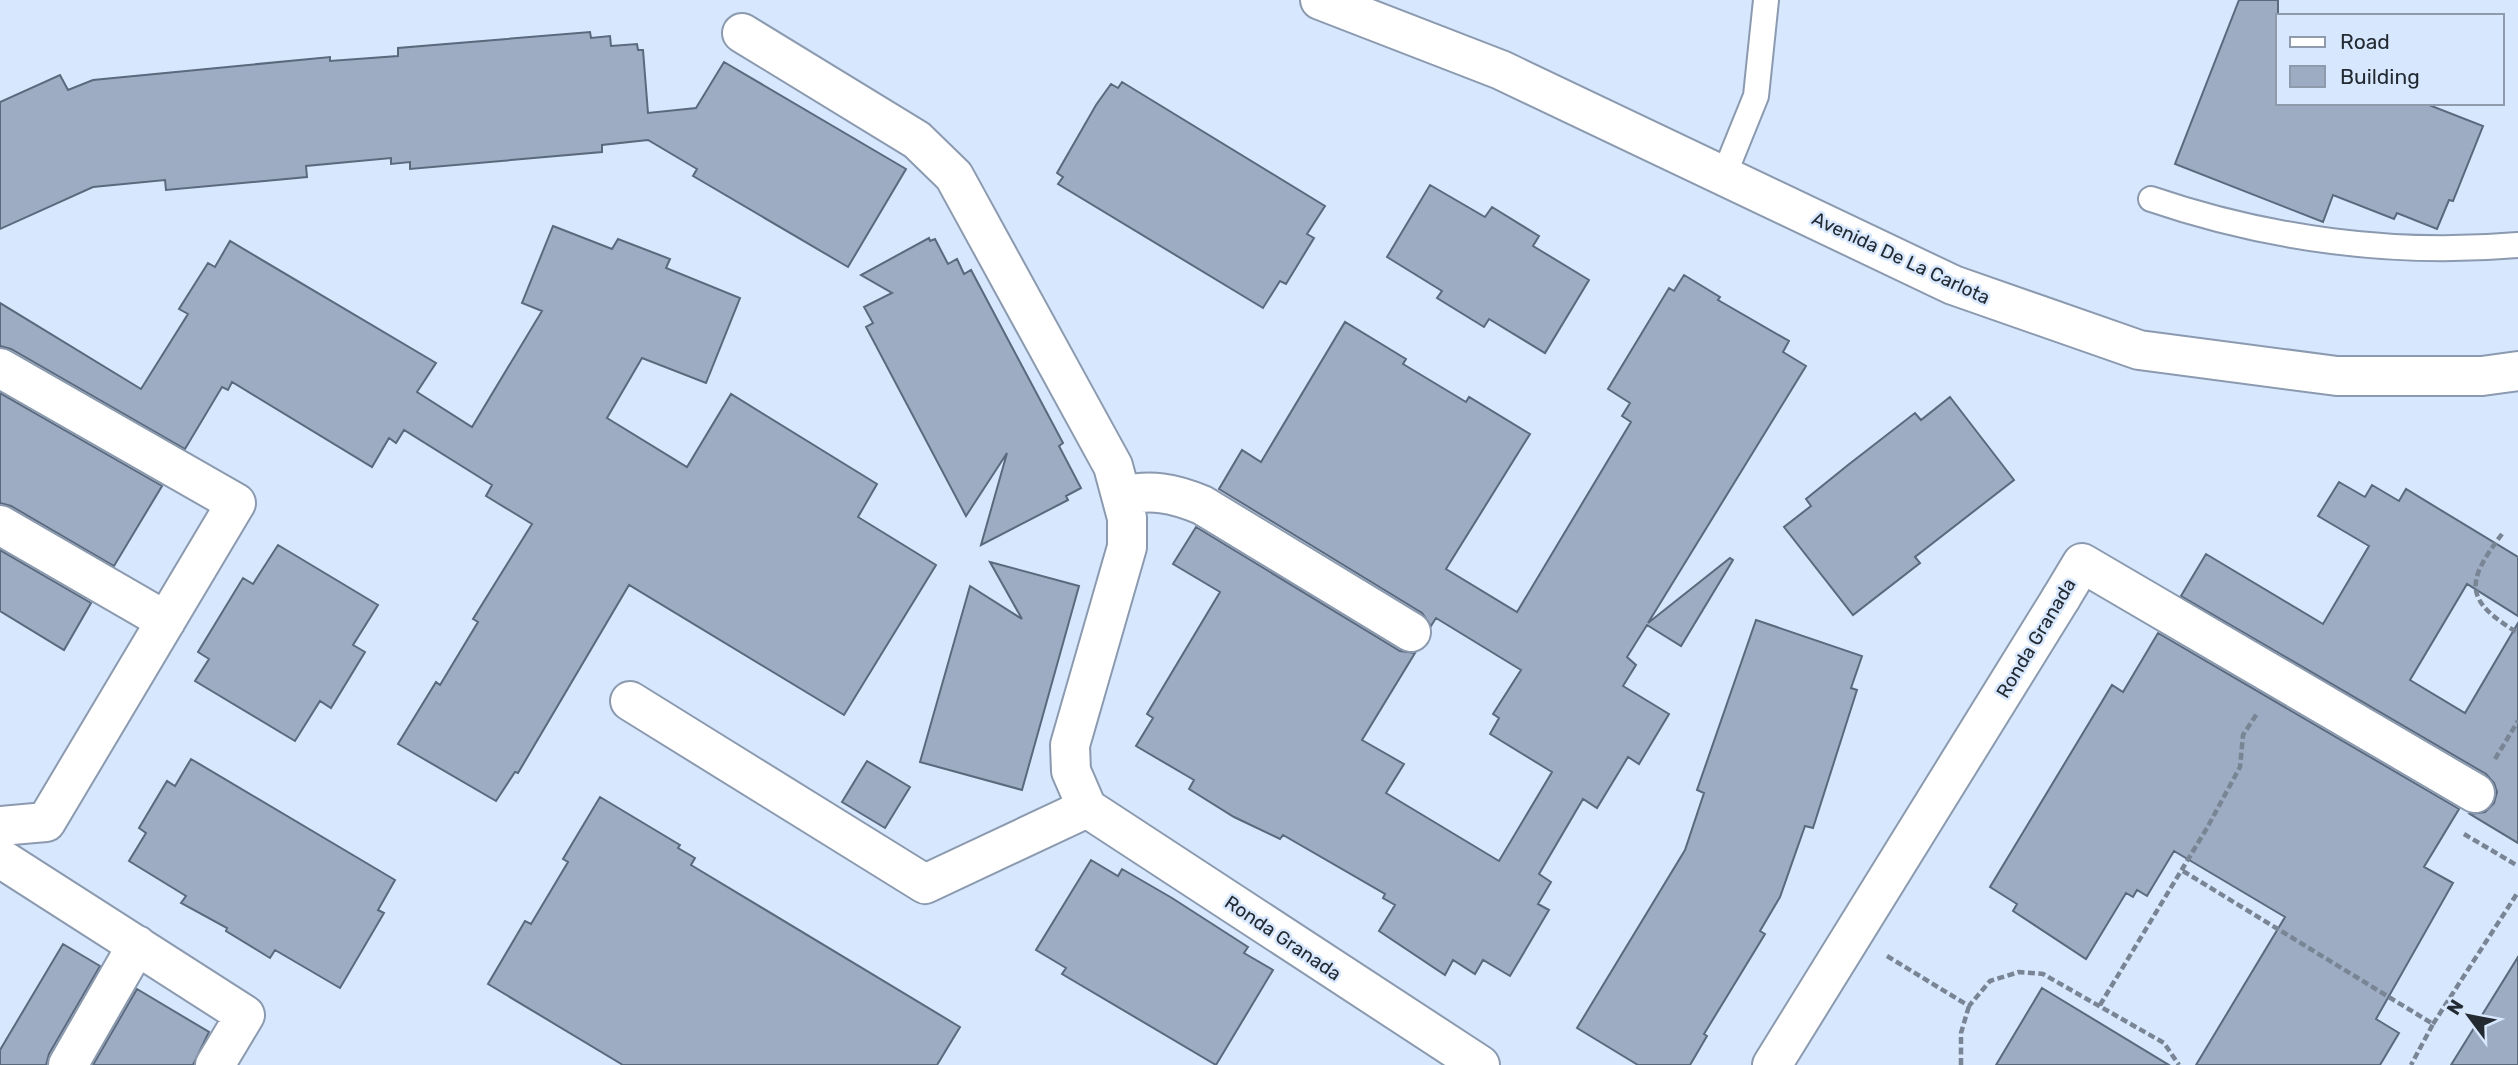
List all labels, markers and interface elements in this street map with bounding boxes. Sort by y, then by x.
legend [2276,14,2504,105]
text: Road [2340,29,2390,54]
text: Building [2340,64,2420,89]
street label: Avenida De La Carlota [1808,207,1994,309]
street label: Ronda Granada [1991,574,2081,702]
street label: Ronda Granada [1220,891,1346,985]
north arrow [2434,981,2504,1051]
text: N [2442,995,2468,1019]

